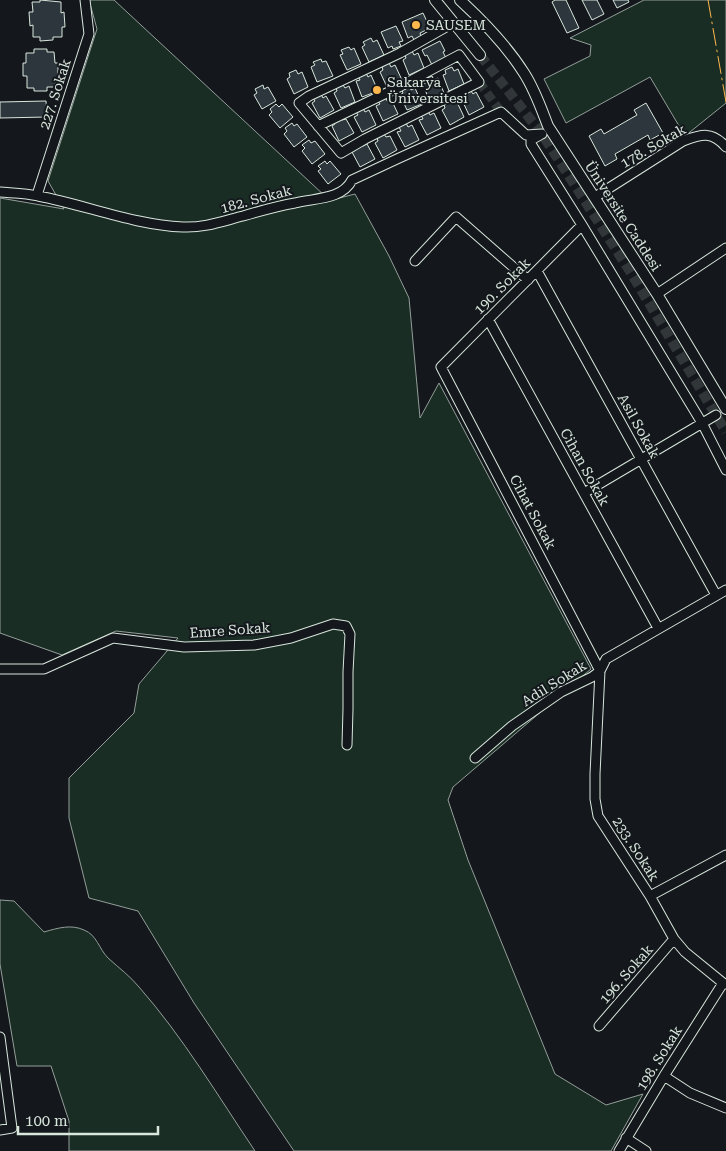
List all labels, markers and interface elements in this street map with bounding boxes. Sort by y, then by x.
place label: SAUSEM [426,17,486,33]
marker: SAUSEM [410,19,422,31]
street label: 227. Sokak [36,57,74,131]
place label: Sakarya Üniversitesi [387,74,468,106]
marker: Sakarya Üniversitesi [371,84,383,96]
street label: 178. Sokak [617,121,689,171]
street label: Üniversite Caddesi [582,158,665,274]
street label: 182. Sokak [219,182,293,216]
street label: 190. Sokak [471,254,534,317]
street label: Asil Sokak [615,391,663,461]
street label: Cihan Sokak [557,425,613,509]
street label: Cihat Sokak [507,472,559,552]
street label: Emre Sokak [189,619,271,641]
street label: Adil Sokak [519,657,589,709]
street label: 233. Sokak [609,814,663,884]
street label: 196. Sokak [596,941,656,1007]
street label: 198. Sokak [633,1023,685,1093]
scale bar [18,1104,158,1136]
text: 100 m [25,1112,68,1130]

